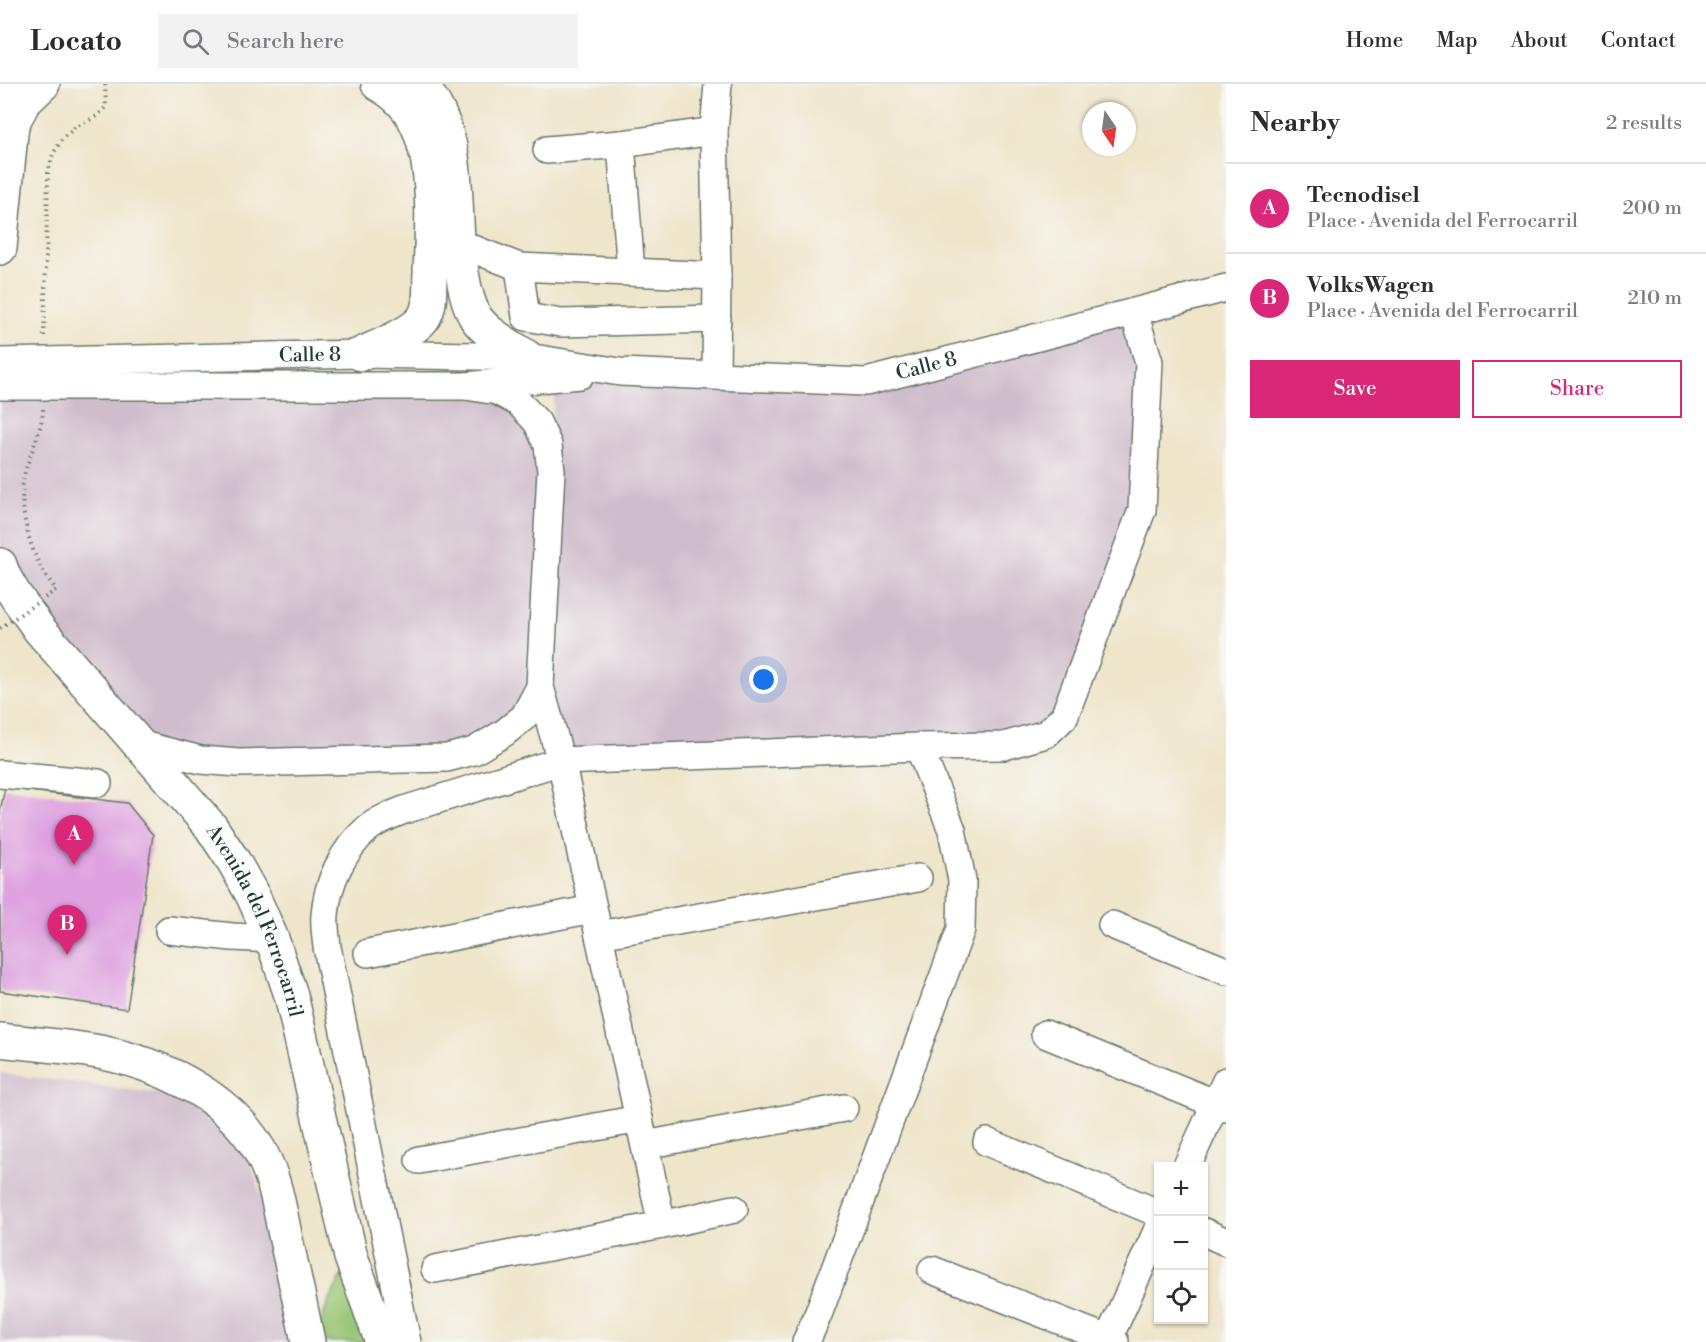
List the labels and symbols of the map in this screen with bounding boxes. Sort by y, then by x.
north arrow [1082,102,1136,156]
street label: Calle 8 [279,342,341,368]
street label: Calle 8 [893,346,960,386]
your location [749,665,778,694]
pin: A [54,816,94,865]
street label: Avenida del Ferrocarril [200,819,308,1020]
pin: B [48,906,86,955]

